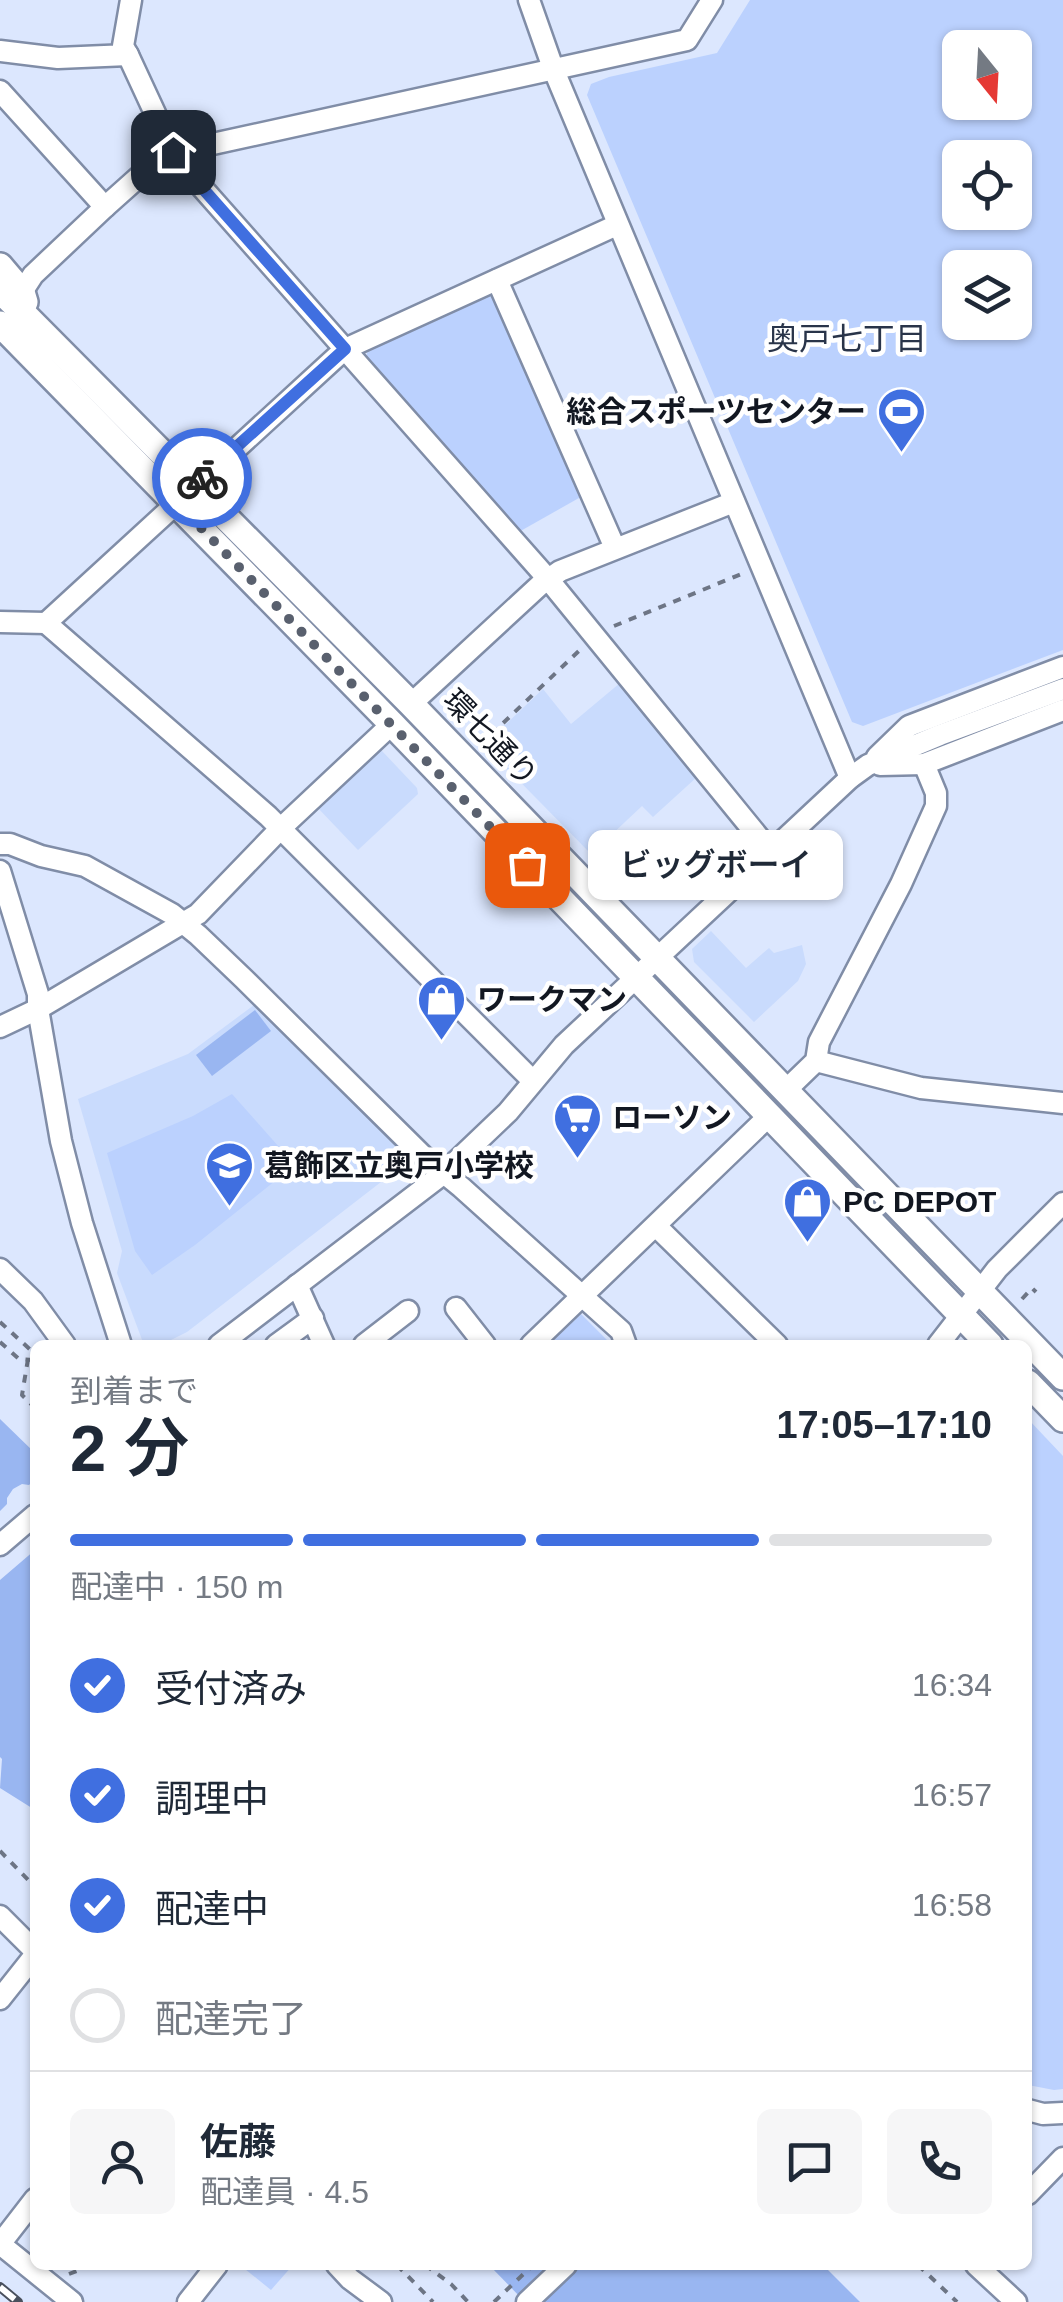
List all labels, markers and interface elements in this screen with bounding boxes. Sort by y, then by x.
north arrow [942,30,1032,120]
map controls [942,30,1032,340]
pin [131,110,216,195]
icon: home [146,125,201,180]
button: locate [942,140,1032,230]
button: layers [942,250,1032,340]
district label: 奥戸七丁目 [767,321,927,357]
sports icon: 総合スポーツセンター [875,386,927,454]
place label: 総合スポーツセンター [567,395,866,428]
courier [152,428,252,528]
icon: bike [175,451,230,506]
street label: 環七通り [437,683,544,792]
pin [485,823,570,908]
callout: ビッグボーイ [587,830,842,900]
icon: bag [500,838,555,893]
text: ビッグボーイ [619,847,812,883]
shop icon: ワークマン [416,974,468,1042]
place label: ワークマン [477,983,627,1016]
supermarket icon: ローソン [551,1092,603,1160]
place label: ローソン [612,1101,732,1134]
school or university icon: 葛飾区立奥戸小学校 [203,1140,255,1208]
place label: 葛飾区立奥戸小学校 [264,1149,534,1182]
shop icon: PC DEPOT [782,1176,834,1244]
place label: PC DEPOT [843,1185,996,1218]
text: 到着まで [70,1373,198,1409]
text: 17:05–17:10 [776,1404,992,1446]
text: 2 分 [70,1412,189,1485]
text: 配達中 · 150 m [70,1569,283,1605]
icon: check [70,1658,125,1713]
text: 16:34 [912,1667,992,1703]
text: 受付済み [155,1668,307,1710]
icon: check [70,1768,125,1823]
text: 16:57 [912,1777,992,1813]
text: 調理中 [155,1778,269,1820]
icon: check [70,1878,125,1933]
text: 16:58 [912,1887,992,1923]
text: 配達中 [155,1888,269,1930]
text: 配達完了 [155,1998,307,2040]
button: person [70,2109,175,2214]
button: chat [757,2109,862,2214]
button: phone [887,2109,992,2214]
text: 佐藤 [200,2121,276,2163]
text: 配達員 · 4.5 [200,2174,369,2210]

